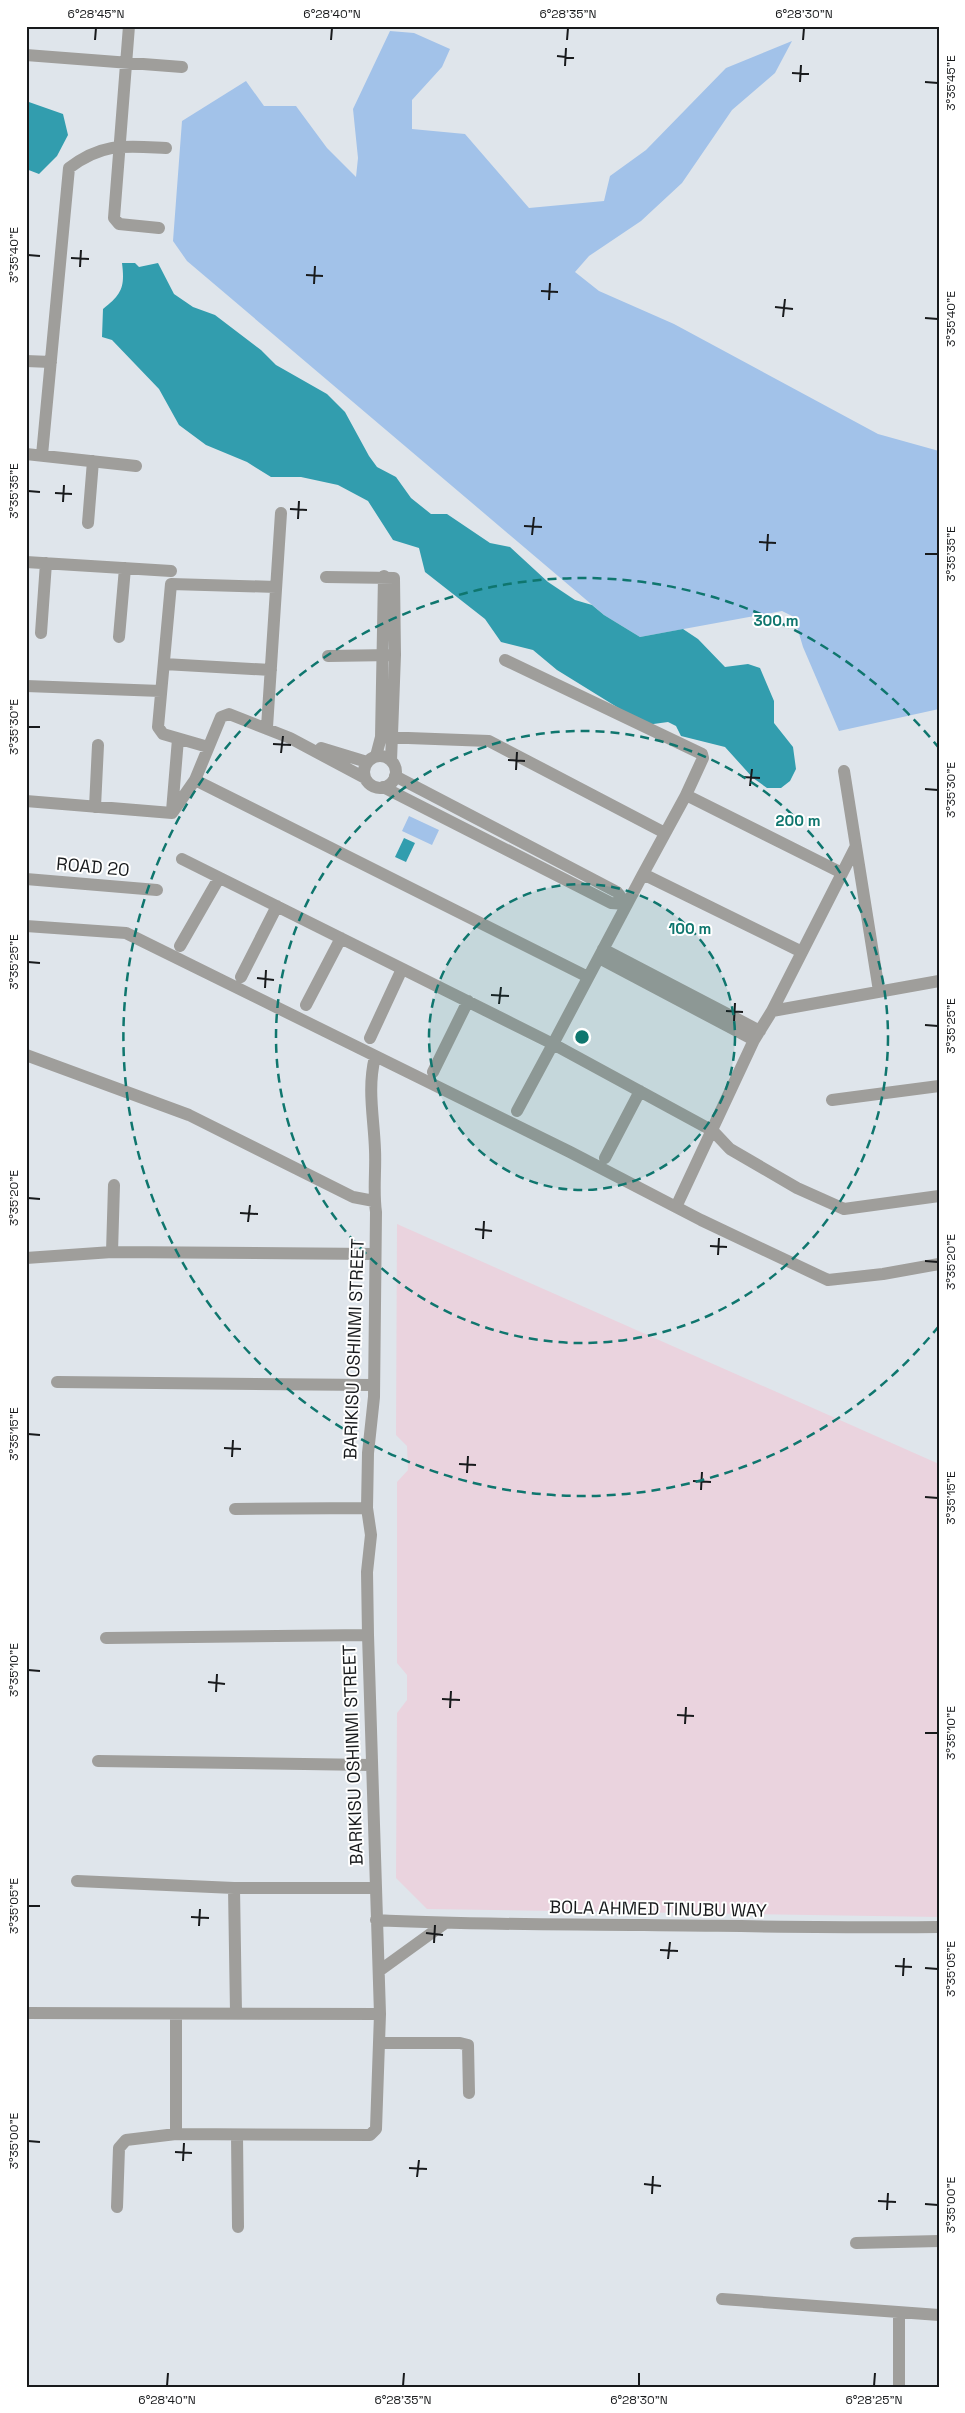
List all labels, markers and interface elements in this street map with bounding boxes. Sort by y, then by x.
text: 6°28'45"N [68,6,124,22]
text: 6°28'40"N [303,6,361,22]
text: 6°28'35"N [539,6,597,22]
text: 6°28'30"N [775,6,833,22]
text: 3°35'45"E [943,55,959,111]
text: 3°35'40"E [6,227,22,283]
text: 3°35'40"E [943,291,959,347]
text: 3°35'35"E [6,463,22,519]
text: 3°35'35"E [943,526,959,582]
text: 300 m [753,611,799,630]
text: 3°35'30"E [6,699,22,755]
text: 3°35'30"E [943,762,959,818]
text: 200 m [776,811,820,830]
street label: ROAD 20 [55,852,131,881]
text: 100 m [669,919,711,938]
text: 3°35'25"E [6,934,22,990]
text: 3°35'25"E [943,998,959,1054]
centre of rings [573,1028,591,1046]
text: 3°35'20"E [6,1170,22,1226]
text: 3°35'20"E [943,1234,959,1290]
street label: BARIKISU OSHINMI STREET [338,1238,369,1460]
text: 3°35'15"E [6,1407,22,1461]
text: 3°35'15"E [943,1471,959,1525]
text: 3°35'10"E [6,1643,22,1697]
street label: BARIKISU OSHINMI STREET [337,1644,368,1866]
text: 3°35'10"E [943,1706,959,1760]
text: 3°35'05"E [6,1878,22,1934]
street label: BOLA AHMED TINUBU WAY [549,1895,767,1922]
text: 3°35'05"E [943,1941,959,1997]
text: 3°35'00"E [6,2113,22,2169]
text: 3°35'00"E [943,2177,959,2233]
text: 6°28'40"N [138,2392,196,2408]
text: 6°28'35"N [374,2392,432,2408]
text: 6°28'30"N [610,2392,668,2408]
text: 6°28'25"N [845,2392,903,2408]

